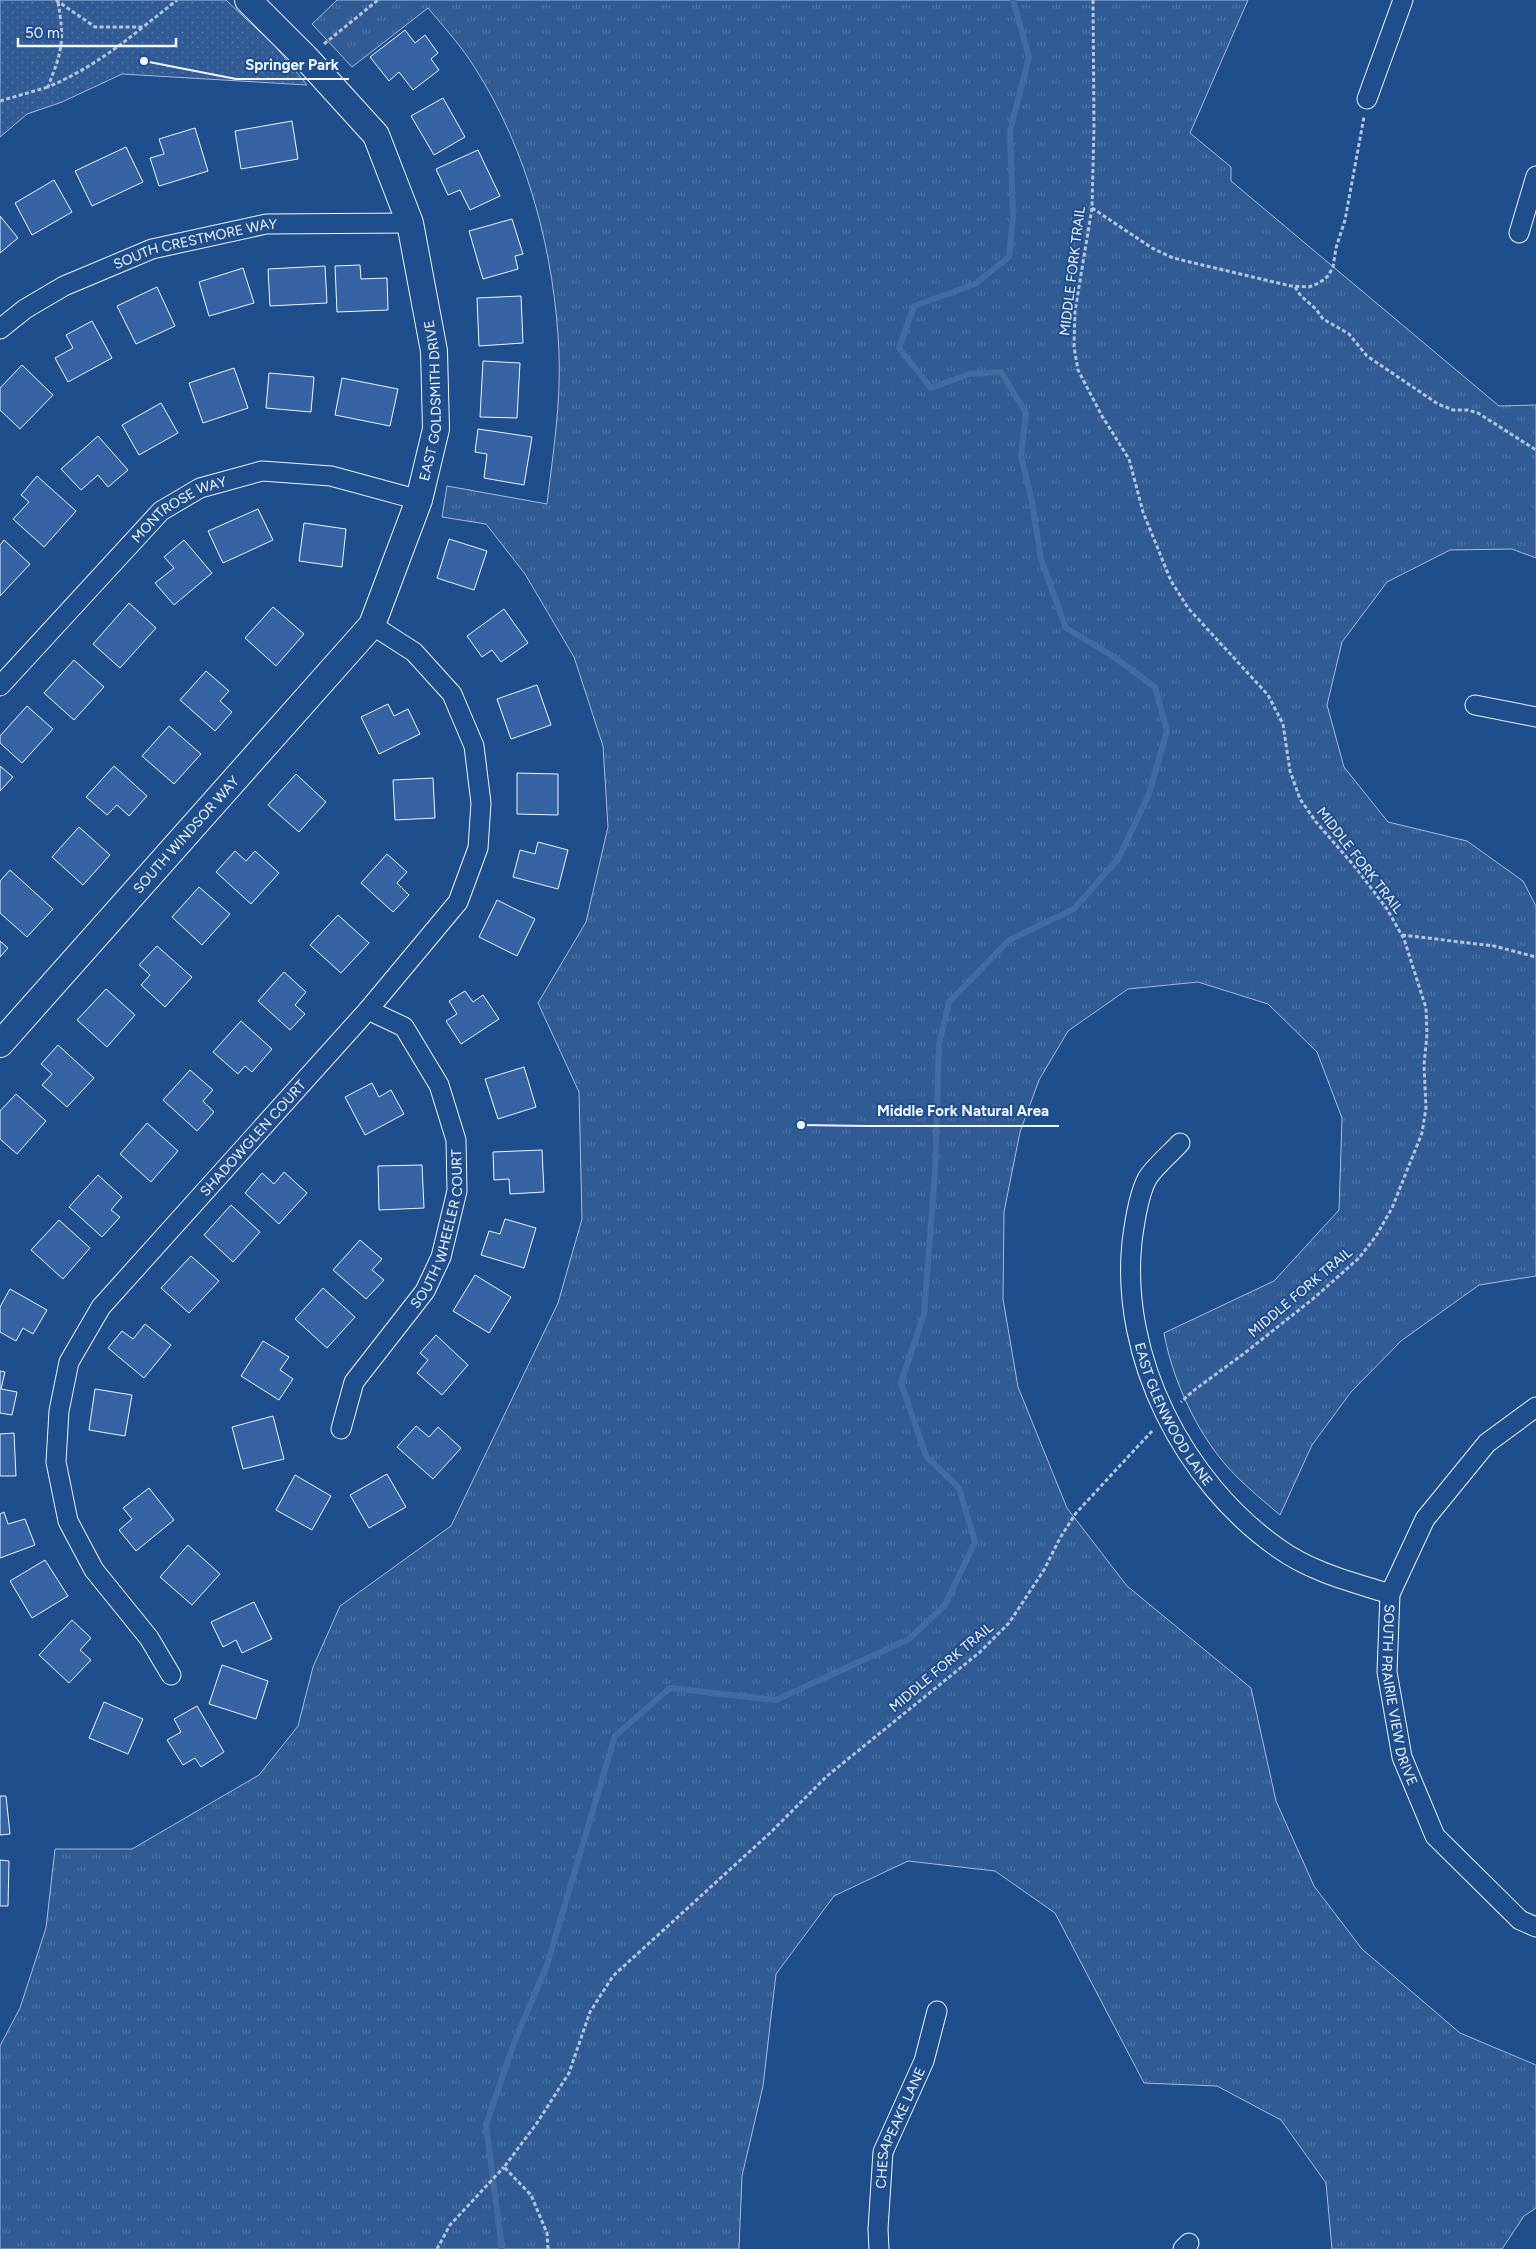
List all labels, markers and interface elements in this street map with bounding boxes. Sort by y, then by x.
scale bar [18,15,175,47]
text: 50 m [25,24,60,42]
callout: Springer Park [236,49,349,79]
text: Springer Park [245,56,339,74]
street label: MIDDLE FORK TRAIL [1056,205,1089,337]
street label: SOUTH CRESTMORE WAY [111,216,277,273]
street label: EAST GOLDSMITH DRIVE [416,319,445,483]
street label: MONTROSE WAY [128,473,229,546]
street label: SOUTH WINDSOR WAY [130,772,243,897]
street label: MIDDLE FORK TRAIL [1313,804,1407,917]
street label: SHADOWGLEN COURT [197,1077,310,1200]
callout: Middle Fork Natural Area [867,1096,1059,1126]
text: Middle Fork Natural Area [877,1102,1049,1120]
street label: SOUTH WHEELER COURT [407,1149,467,1312]
street label: MIDDLE FORK TRAIL [1245,1244,1356,1341]
street label: EAST GLENWOOD LANE [1131,1341,1216,1489]
street label: SOUTH PRAIRIE VIEW DRIVE [1378,1604,1421,1788]
street label: MIDDLE FORK TRAIL [886,1619,997,1716]
street label: CHESAPEAKE LANE [873,2064,929,2189]

